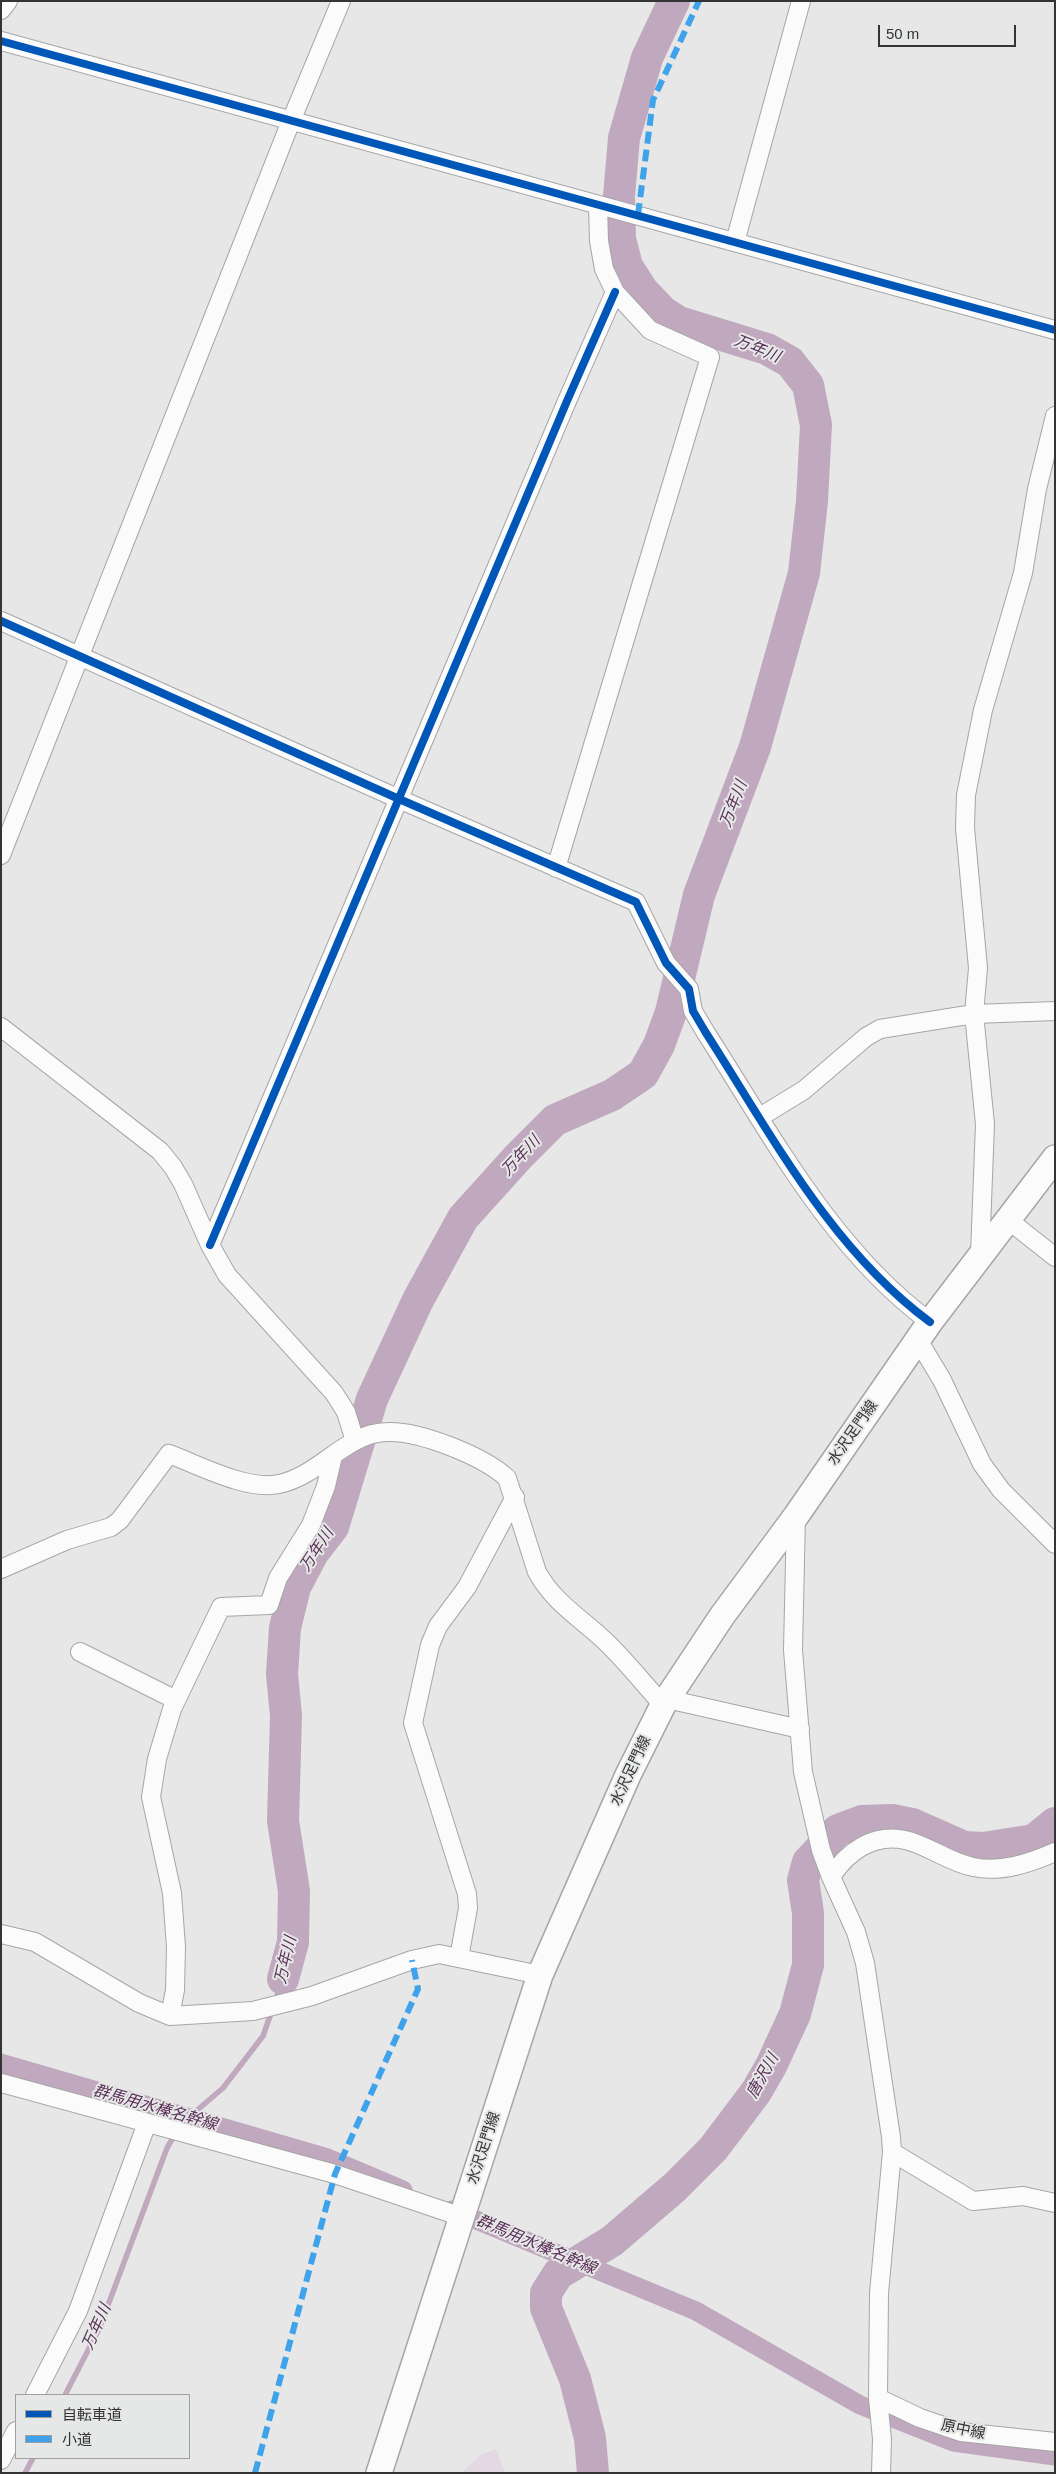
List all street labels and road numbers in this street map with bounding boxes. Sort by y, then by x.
street label: 水沢足門線 [824,1397,882,1469]
street label: 水沢足門線 [607,1733,655,1809]
street label: 水沢足門線 [464,2110,504,2186]
street label: 原中線 [939,2417,987,2443]

